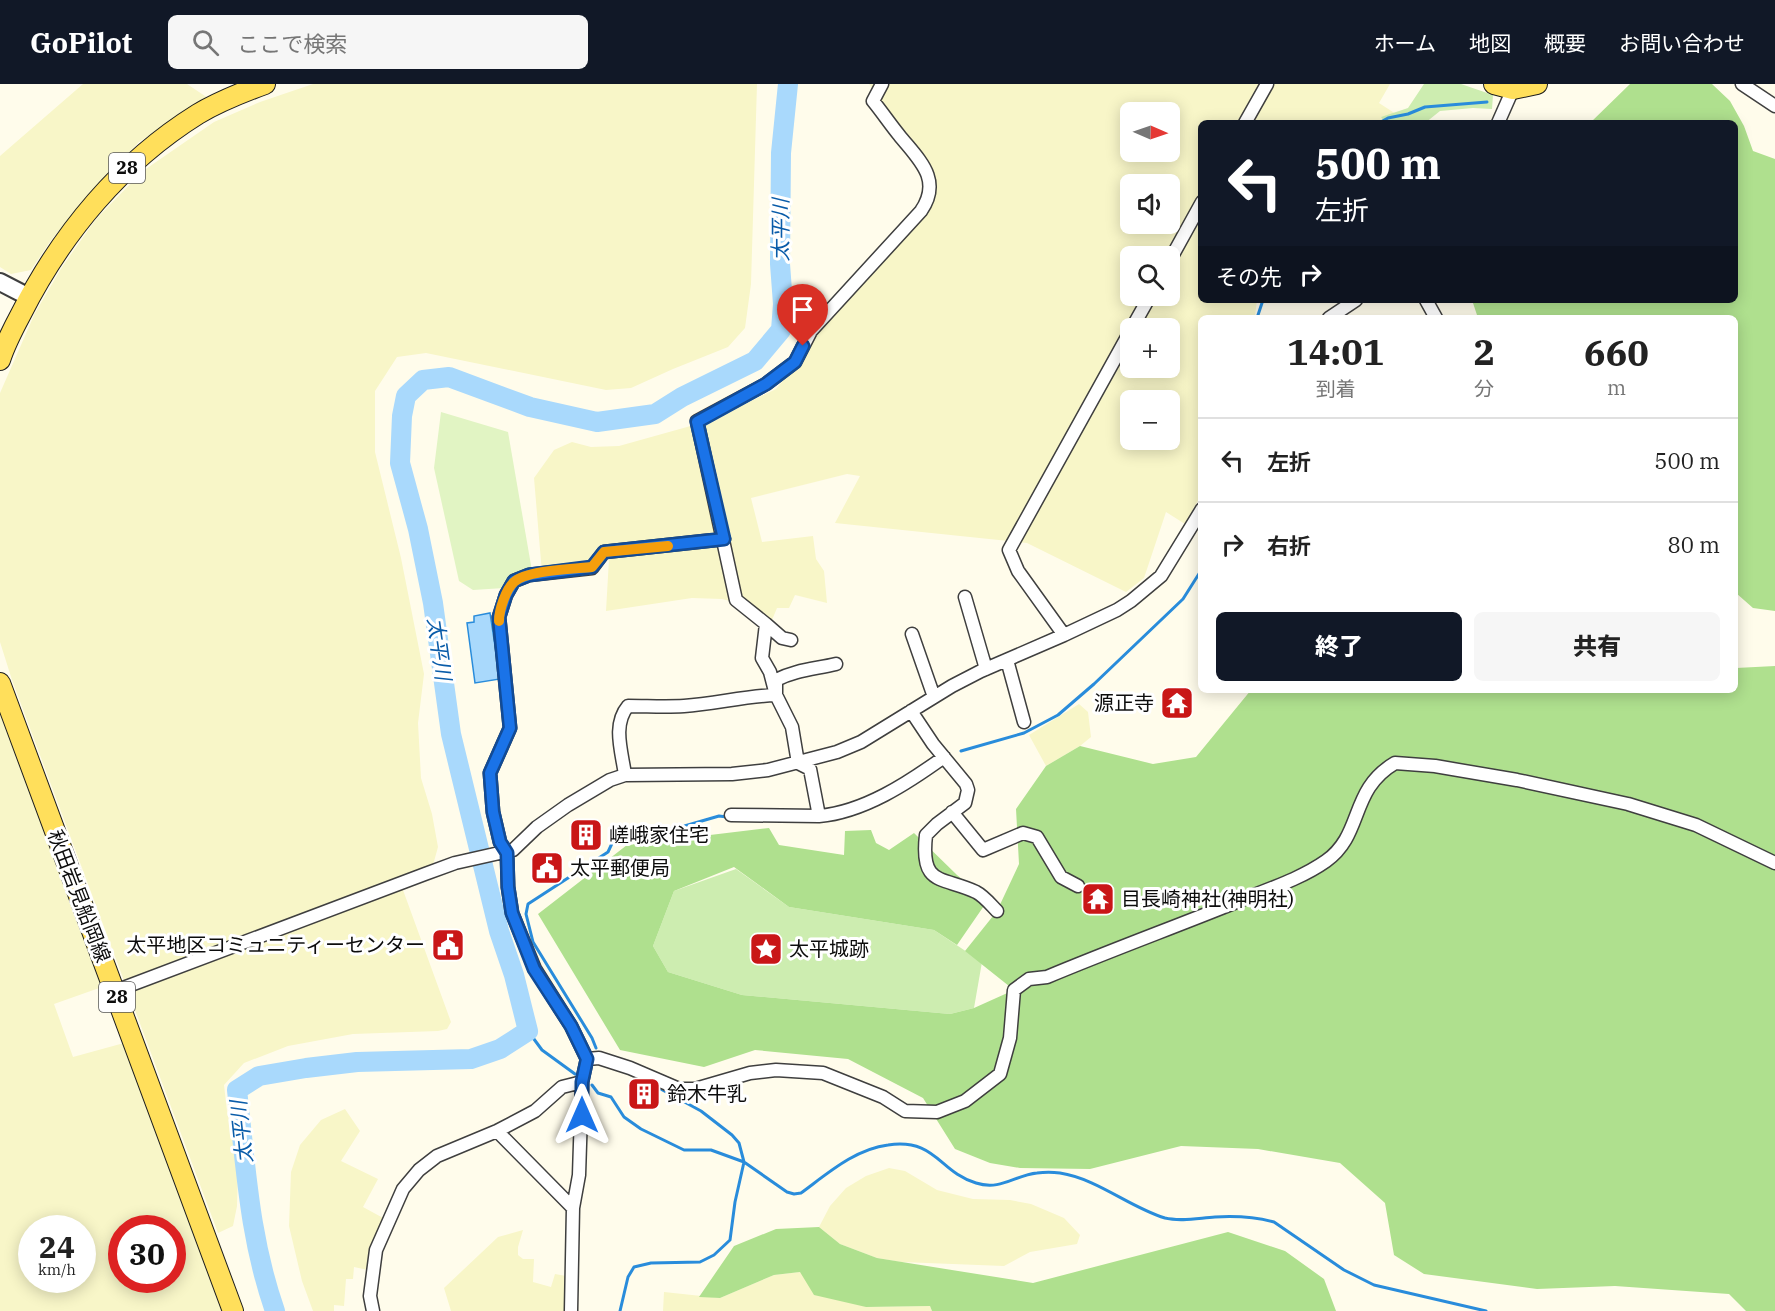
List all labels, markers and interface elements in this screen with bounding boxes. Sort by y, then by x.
search box [168,15,588,69]
text: GoPilot [30,24,132,61]
icon: search [189,26,222,59]
text: ここで検索 [237,29,347,58]
text: ホーム [1374,29,1436,57]
text: 地図 [1469,29,1511,57]
text: 概要 [1544,29,1586,57]
text: お問い合わせ [1619,29,1745,57]
north arrow [1120,102,1180,162]
map controls [1120,102,1180,450]
text: 500 m [1315,136,1441,191]
icon: left [1216,144,1294,222]
road number: 28 [109,153,145,183]
button: sound [1120,174,1180,234]
text: 左折 [1315,192,1369,227]
water label: 太平川 [766,197,794,262]
button: search [1120,246,1180,306]
icon: right [1294,258,1327,291]
text: その先 [1216,262,1282,291]
pin [777,284,828,346]
icon: arrive [786,293,819,326]
button: + [1120,318,1180,378]
text: 14:01 [1287,328,1384,375]
text: 2 [1473,328,1495,375]
text: 660 [1584,329,1649,376]
text: m [1607,374,1626,401]
text: 到着 [1316,375,1356,402]
text: 分 [1474,375,1494,402]
button: − [1120,390,1180,450]
icon: left [1216,444,1249,477]
text: 500 m [1654,446,1720,475]
text: 左折 [1267,447,1311,476]
icon: right [1216,528,1249,561]
text: 80 m [1668,530,1720,559]
text: 右折 [1267,531,1311,560]
button: 終了 [1216,612,1462,681]
button: 共有 [1474,612,1720,681]
water label: 太平川 [422,616,459,684]
temple icon: 源正寺 [1159,685,1195,721]
place label: 源正寺 [1094,689,1154,716]
building icon: 嵯峨家住宅 [568,817,604,853]
place label: 嵯峨家住宅 [609,821,709,848]
street label: 秋田岩見船岡線 [42,826,117,966]
public building icon: 太平郵便局 [529,850,565,886]
place label: 太平郵便局 [570,854,670,881]
temple icon: 目長崎神社(神明社) [1080,881,1116,917]
place label: 目長崎神社(神明社) [1121,885,1294,912]
public building icon: 太平地区コミュニティーセンター [430,927,466,963]
place label: 太平地区コミュニティーセンター [126,931,425,958]
place icon: 太平城跡 [748,931,784,967]
place label: 太平城跡 [789,935,869,962]
road number: 28 [99,982,135,1012]
building icon: 鈴木牛乳 [626,1076,662,1112]
place label: 鈴木牛乳 [667,1080,747,1107]
position arrow [550,1083,614,1147]
water label: 太平川 [224,1097,258,1165]
speed limit sign: 30 [108,1215,186,1293]
text: 24 [39,1227,75,1266]
text: km/h [38,1260,76,1279]

